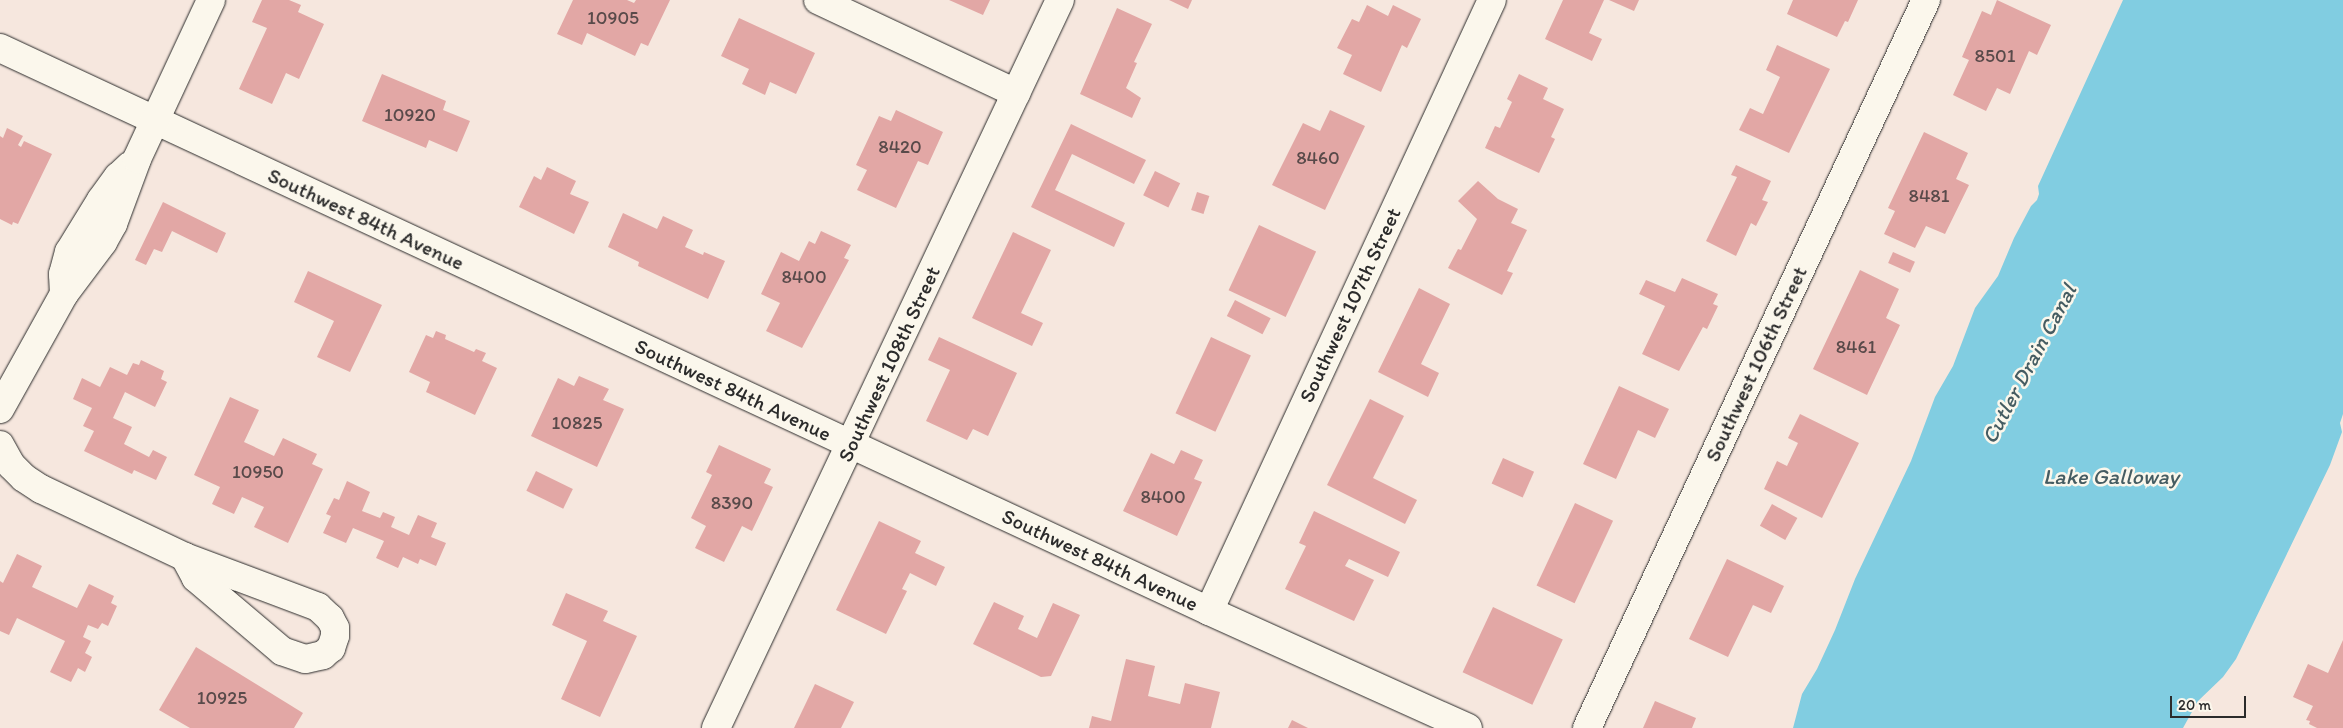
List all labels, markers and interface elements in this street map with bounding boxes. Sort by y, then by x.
house number: 10905 [587,7,639,29]
house number: 8501 [1975,45,2015,67]
house number: 10920 [384,104,436,126]
house number: 8420 [878,136,922,158]
house number: 8460 [1296,147,1340,169]
street label: Southwest 84th Avenue [265,163,467,275]
house number: 8481 [1908,185,1950,207]
street label: Southwest 107th Street [1294,204,1406,406]
street label: Southwest 108th Street [833,263,945,465]
street label: Southwest 106th Street [1700,263,1812,465]
house number: 8400 [781,266,827,288]
water label: Cutler Drain Canal [1976,280,2082,448]
street label: Southwest 84th Avenue [632,334,834,446]
house number: 8461 [1836,336,1876,358]
house number: 10825 [552,412,602,434]
house number: 10950 [232,461,284,483]
water label: Lake Galloway [2043,464,2179,490]
house number: 8400 [1140,486,1186,508]
house number: 8390 [711,492,753,514]
street label: Southwest 84th Avenue [999,504,1201,616]
scale bar [2173,686,2249,718]
house number: 10925 [197,687,247,709]
text: 20 m [2178,696,2211,714]

